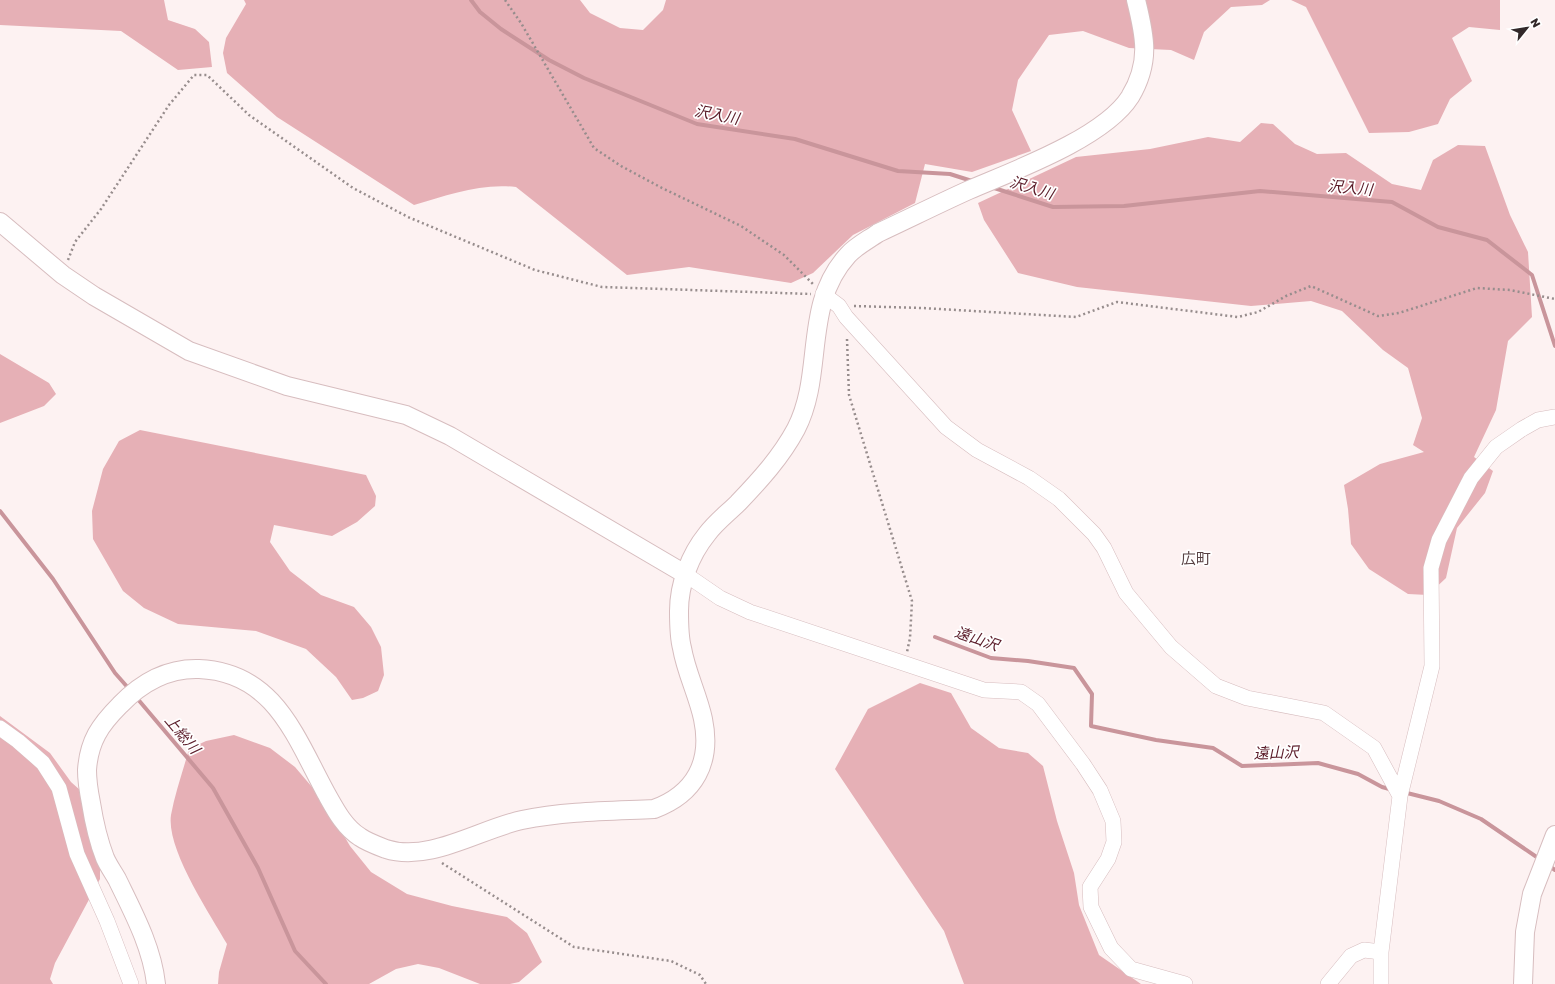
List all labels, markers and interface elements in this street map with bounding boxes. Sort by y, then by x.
north arrow [1507,8,1547,48]
text: N [1528,16,1544,30]
water label: 沢入川 [693,101,743,128]
water label: 沢入川 [1008,172,1058,203]
water label: 沢入川 [1327,176,1375,198]
district label: 広町 [1181,549,1211,567]
water label: 遠山沢 [953,622,1003,654]
water label: 上総川 [162,711,206,759]
water label: 遠山沢 [1253,742,1301,762]

